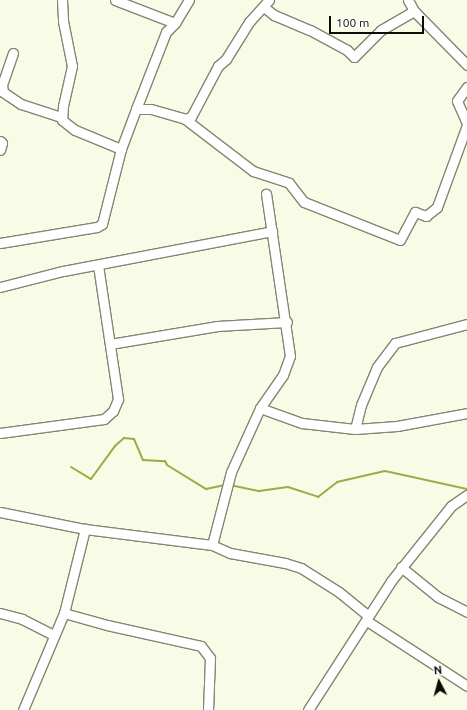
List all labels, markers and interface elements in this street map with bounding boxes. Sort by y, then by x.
scale bar [331,8,426,34]
text: 100 m [336,16,369,29]
north arrow [419,662,459,702]
text: N [433,664,442,676]

